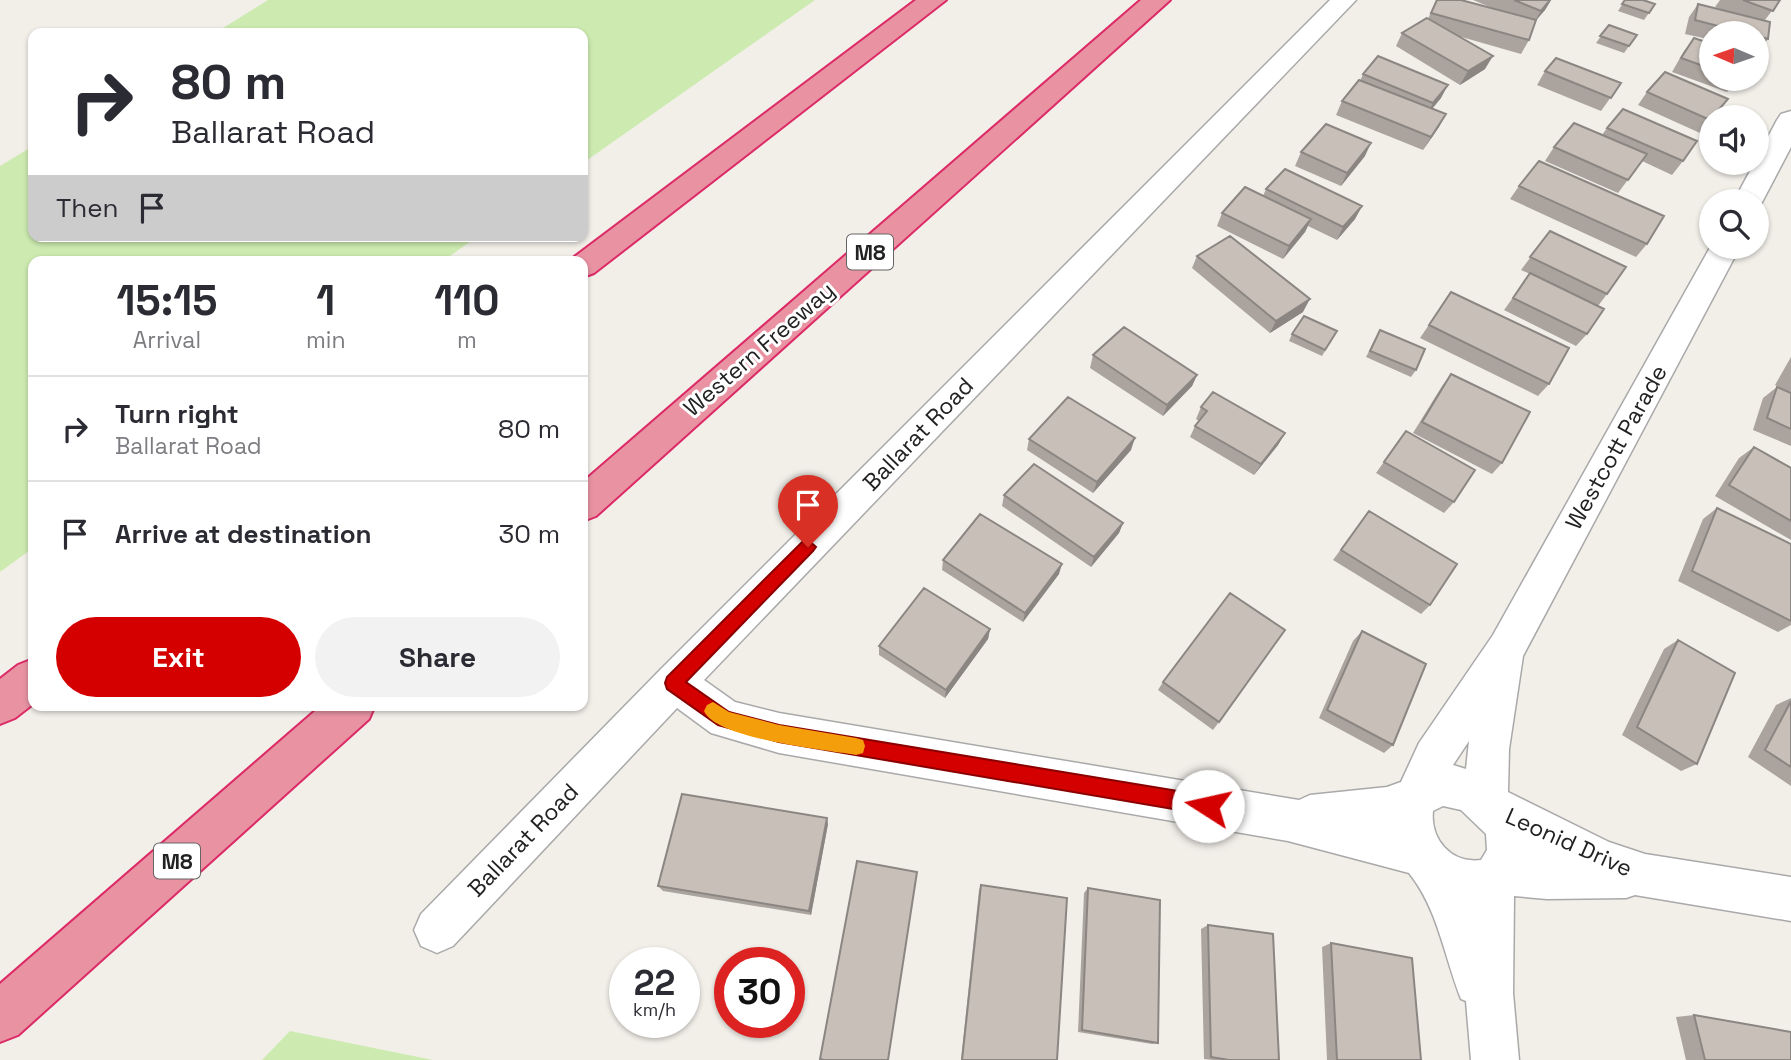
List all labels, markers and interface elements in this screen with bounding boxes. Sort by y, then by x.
north arrow [1699,21,1769,91]
map controls [1699,21,1769,259]
text: 80 m [171,51,286,113]
icon: right [56,56,147,147]
button: sound [1699,105,1769,175]
text: Ballarat Road [171,112,375,152]
icon: arrive [133,189,171,227]
button: search [1699,189,1769,259]
text: Then [56,191,119,225]
road number: M8 [847,234,893,270]
text: 15:15 [117,274,217,327]
text: 1 [316,274,335,327]
text: 110 [434,274,499,327]
street label: Western Freeway [677,275,841,423]
text: Arrival [133,325,201,355]
text: min [306,325,346,355]
text: m [457,325,477,355]
street label: Westcott Parade [1558,359,1674,535]
street label: Ballarat Road [856,371,980,497]
text: Turn right [115,397,239,431]
icon: right [56,410,94,448]
text: 80 m [498,412,560,446]
text: Ballarat Road [115,431,262,461]
pin [778,475,838,547]
icon: arrive [789,486,827,524]
icon: arrive [56,515,94,553]
text: Arrive at destination [115,517,372,551]
text: 30 m [499,517,560,551]
button: Exit [56,617,301,697]
button: Share [315,617,560,697]
position arrow [1171,769,1245,843]
street label: Ballarat Road [461,777,585,903]
street label: Leonid Drive [1501,801,1637,883]
road number: M8 [154,844,200,878]
speed limit sign: 30 [714,947,805,1038]
text: 22 [634,961,675,1005]
text: km/h [633,998,676,1021]

